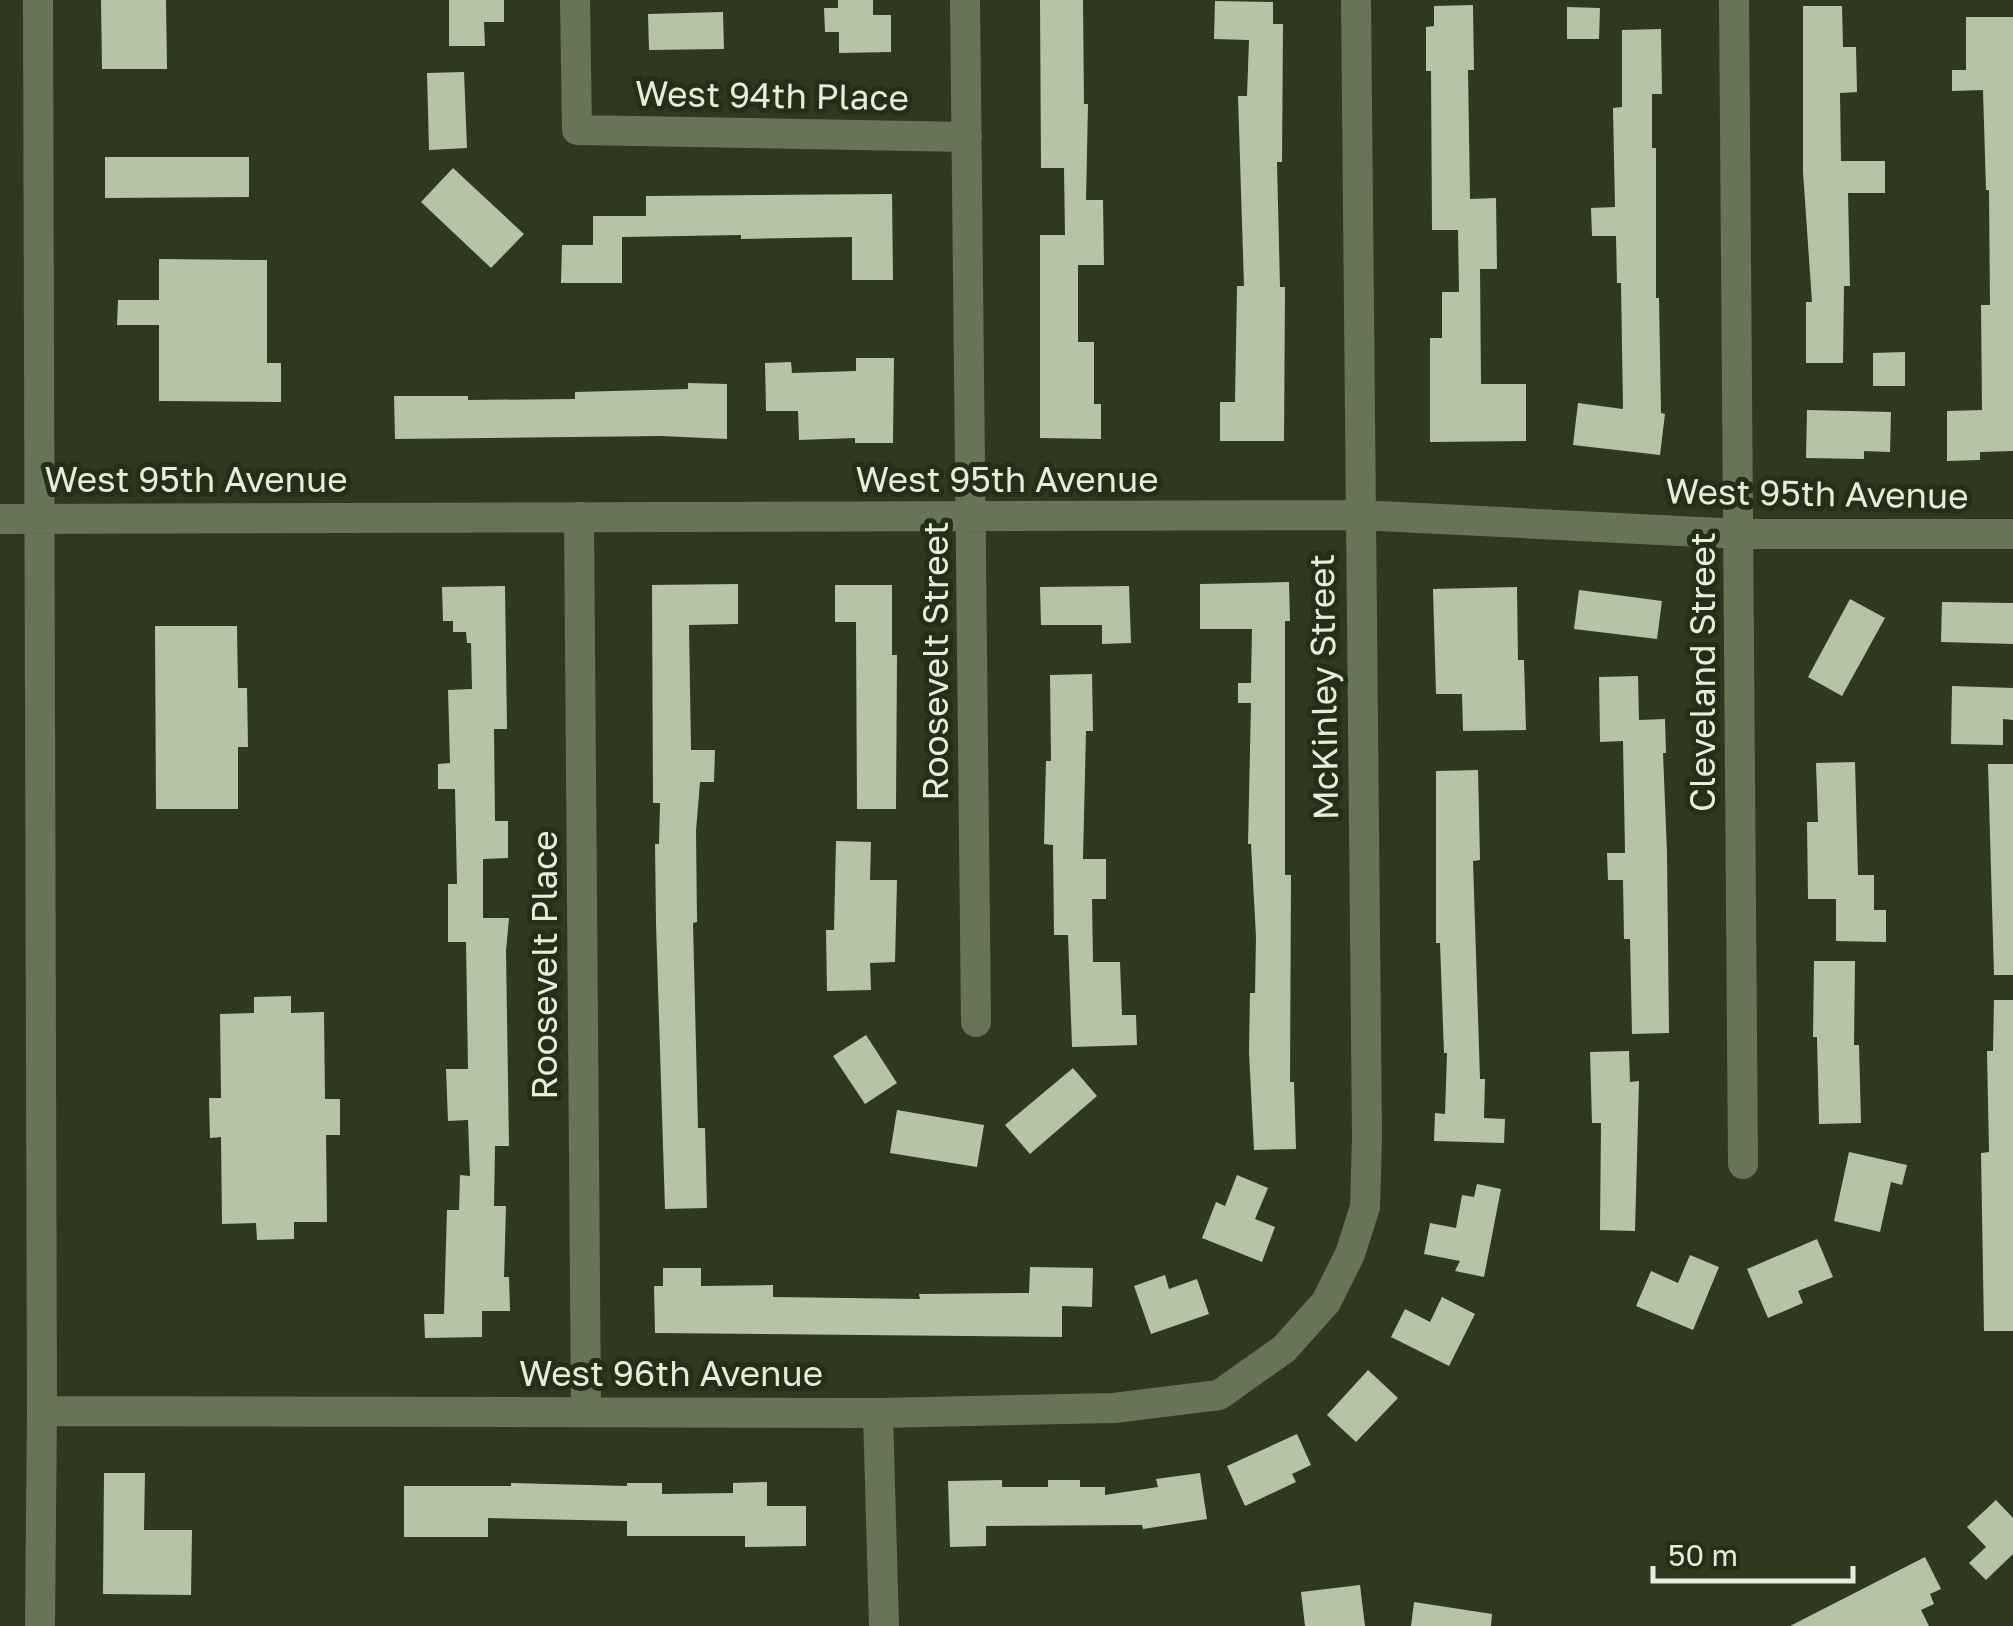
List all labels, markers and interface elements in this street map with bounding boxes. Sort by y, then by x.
street label: West 94th Place [635,72,909,118]
street label: West 95th Avenue [44,458,348,500]
street label: West 95th Avenue [855,458,1159,500]
street label: West 95th Avenue [1665,469,1969,517]
street label: Roosevelt Street [914,521,956,801]
street label: Cleveland Street [1681,532,1723,812]
street label: McKinley Street [1300,553,1346,821]
street label: Roosevelt Place [523,830,565,1100]
street label: West 96th Avenue [519,1352,823,1394]
scale bar [1653,1521,1853,1583]
text: 50 m [1668,1537,1738,1573]

